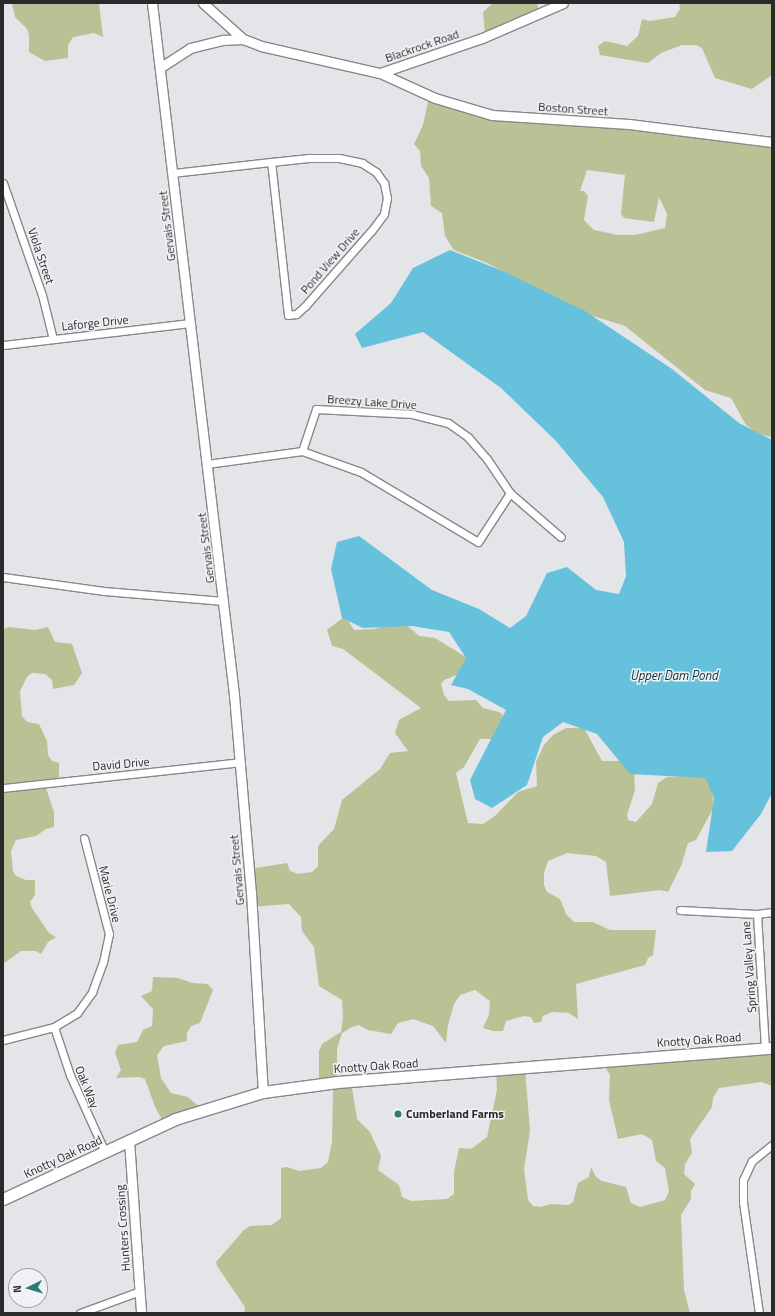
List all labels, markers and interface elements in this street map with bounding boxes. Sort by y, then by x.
street label: Blackrock Road [383,27,461,65]
street label: Boston Street [538,99,608,119]
street label: Gervais Street [156,190,178,262]
street label: Pond View Drive [298,225,362,297]
street label: Viola Street [25,226,57,286]
street label: Laforge Drive [61,312,129,334]
street label: Breezy Lake Drive [327,392,417,412]
street label: Gervais Street [195,512,217,584]
water label: Upper Dam Pond [630,667,718,683]
street label: David Drive [92,754,150,774]
street label: Gervais Street [227,834,247,906]
street label: Marie Drive [96,864,124,924]
street label: Spring Valley Lane [739,921,759,1013]
street label: Knotty Oak Road [656,1030,742,1050]
street label: Knotty Oak Road [333,1056,419,1076]
street label: Oak Way [72,1064,102,1110]
place label: Cumberland Farms [406,1107,504,1121]
marker: Cumberland Farms [393,1109,403,1119]
street label: Knotty Oak Road [22,1133,104,1181]
street label: Hunters Crossing [113,1184,133,1272]
north arrow [8,1268,48,1308]
text: N [9,1284,25,1293]

